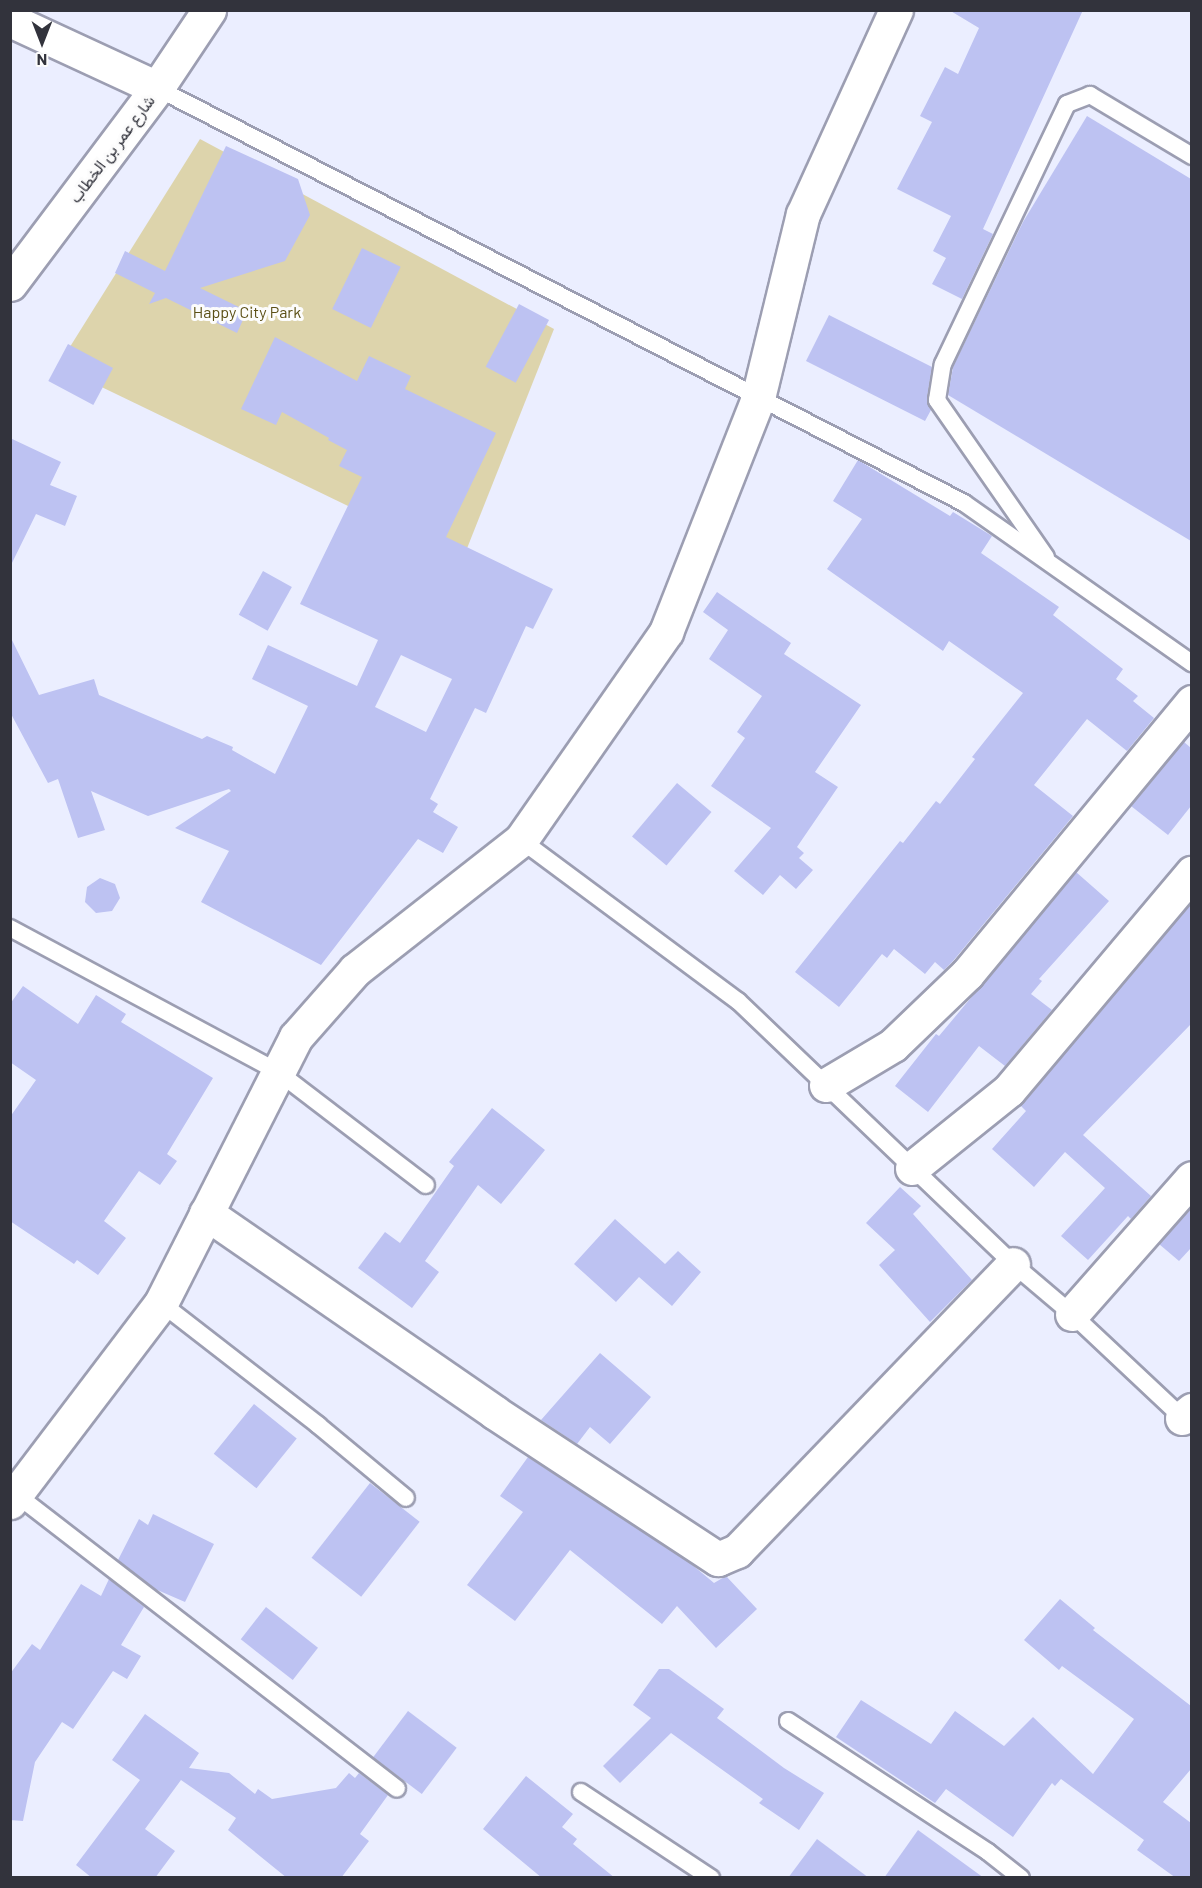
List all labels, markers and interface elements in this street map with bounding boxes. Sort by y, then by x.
north arrow [12,12,72,72]
text: N [37,51,47,70]
street label: شارع عمر بن الخطاب [65,91,159,207]
park label: Happy City Park [193,302,301,322]

